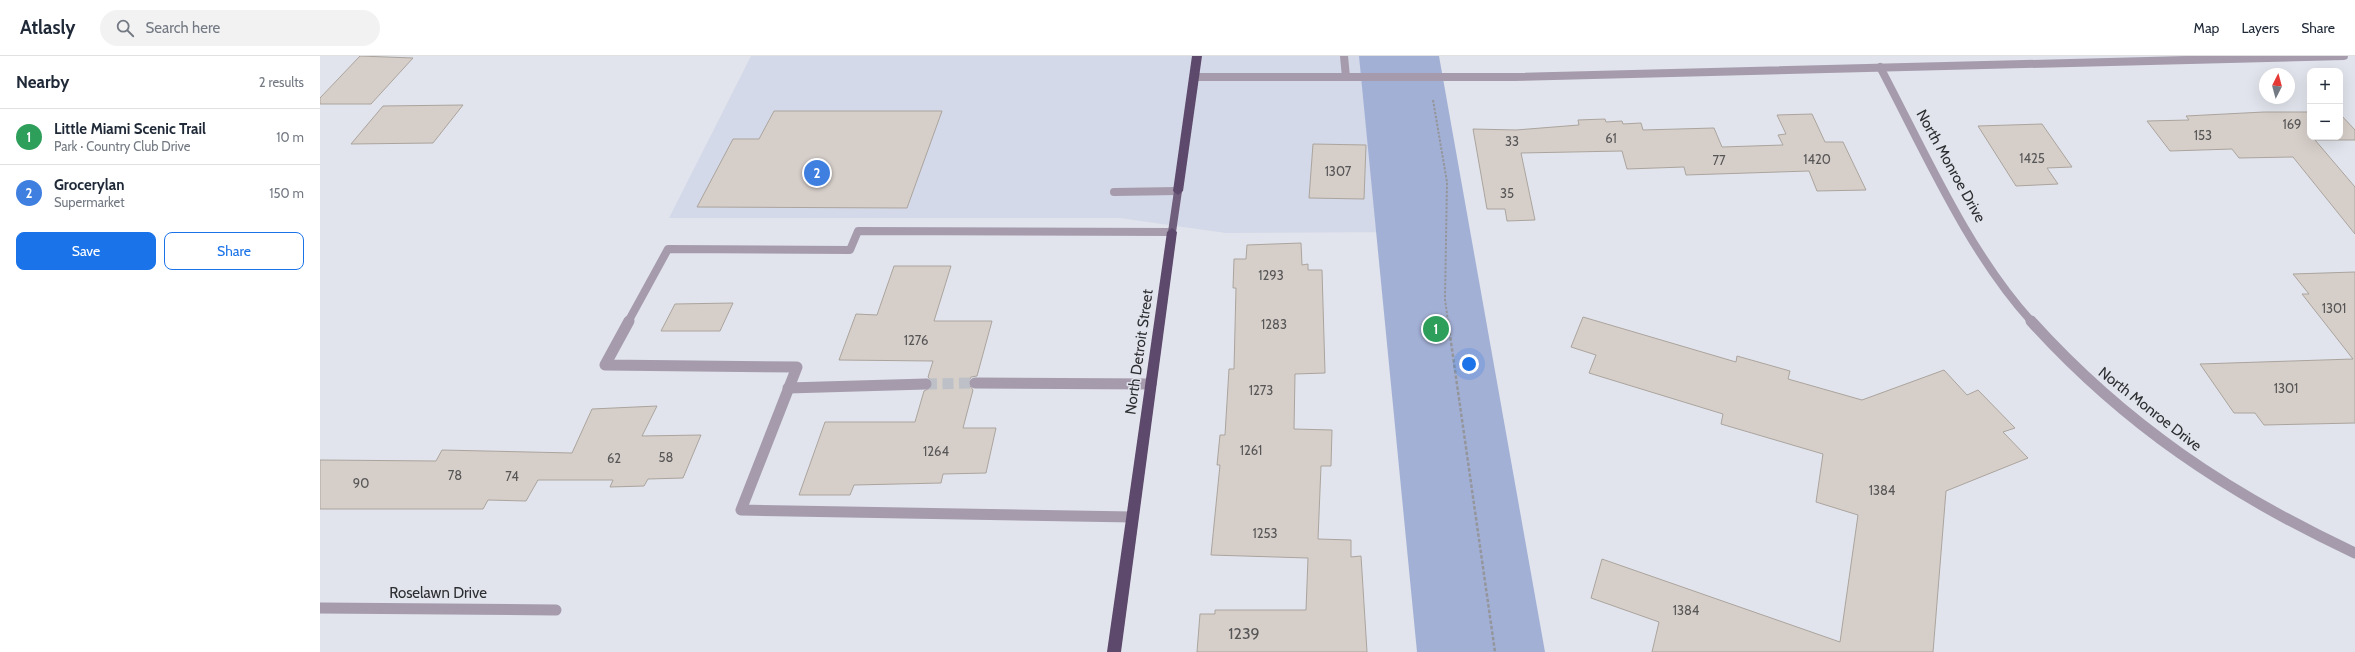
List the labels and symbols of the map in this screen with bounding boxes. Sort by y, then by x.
north arrow [2259,68,2295,104]
street label: North Monroe Drive [1913,107,1990,226]
house number: 169 [2282,116,2302,132]
house number: 153 [2194,127,2212,143]
house number: 61 [1605,130,1617,146]
house number: 33 [1505,133,1519,149]
house number: 1425 [2019,150,2045,166]
house number: 1420 [1803,151,1831,167]
house number: 77 [1712,152,1726,168]
pin: 2 [804,158,830,188]
house number: 1307 [1325,163,1352,179]
house number: 35 [1500,185,1514,201]
house number: 1293 [1258,267,1284,283]
street label: North Detroit Street [1121,288,1157,416]
house number: 1301 [2322,300,2346,316]
pin: 1 [1423,314,1449,344]
house number: 1283 [1261,316,1287,332]
house number: 1276 [904,332,928,348]
your location [1459,354,1479,374]
street label: North Monroe Drive [2095,363,2205,455]
house number: 1301 [2274,380,2298,396]
house number: 1273 [1249,382,1273,398]
house number: 1261 [1240,442,1262,458]
house number: 1264 [923,443,949,459]
house number: 58 [659,449,674,465]
house number: 62 [607,450,621,466]
house number: 78 [448,467,462,483]
house number: 74 [505,468,519,484]
house number: 90 [353,475,369,491]
house number: 1384 [1869,482,1896,498]
house number: 1253 [1252,525,1278,541]
street label: Roselawn Drive [389,584,487,602]
house number: 1384 [1673,602,1700,618]
house number: 1239 [1228,624,1260,643]

